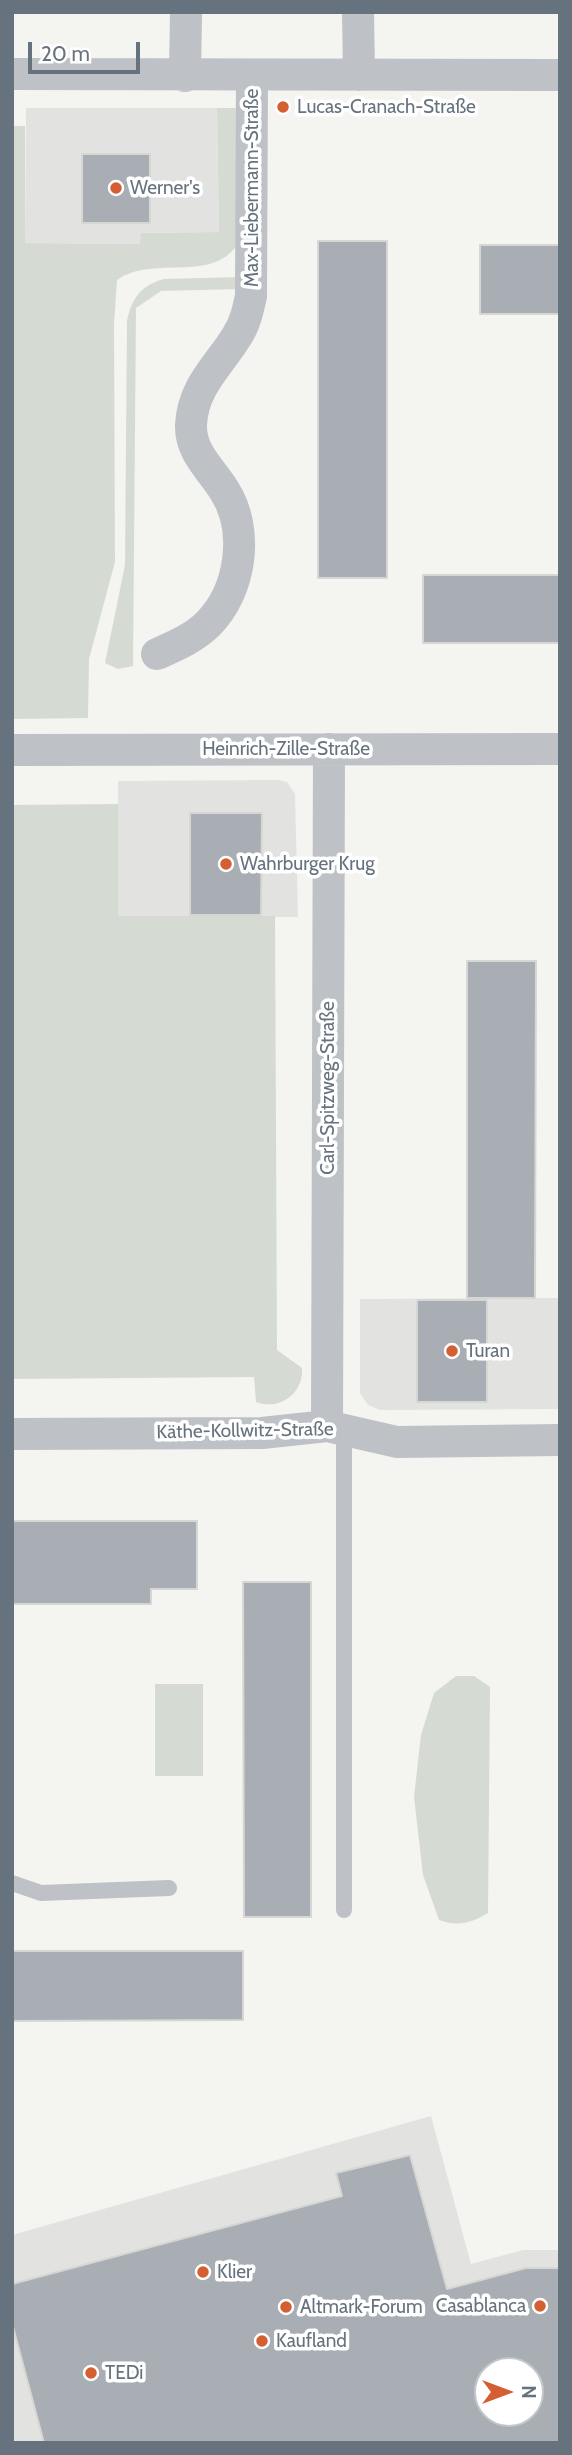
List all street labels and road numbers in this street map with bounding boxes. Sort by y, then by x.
street label: Max-Liebermann-Straße [241,89,263,287]
street label: Heinrich-Zille-Straße [202,738,370,760]
street label: Carl-Spitzweg-Straße [317,1001,339,1175]
street label: Käthe-Kollwitz-Straße [156,1418,334,1444]

